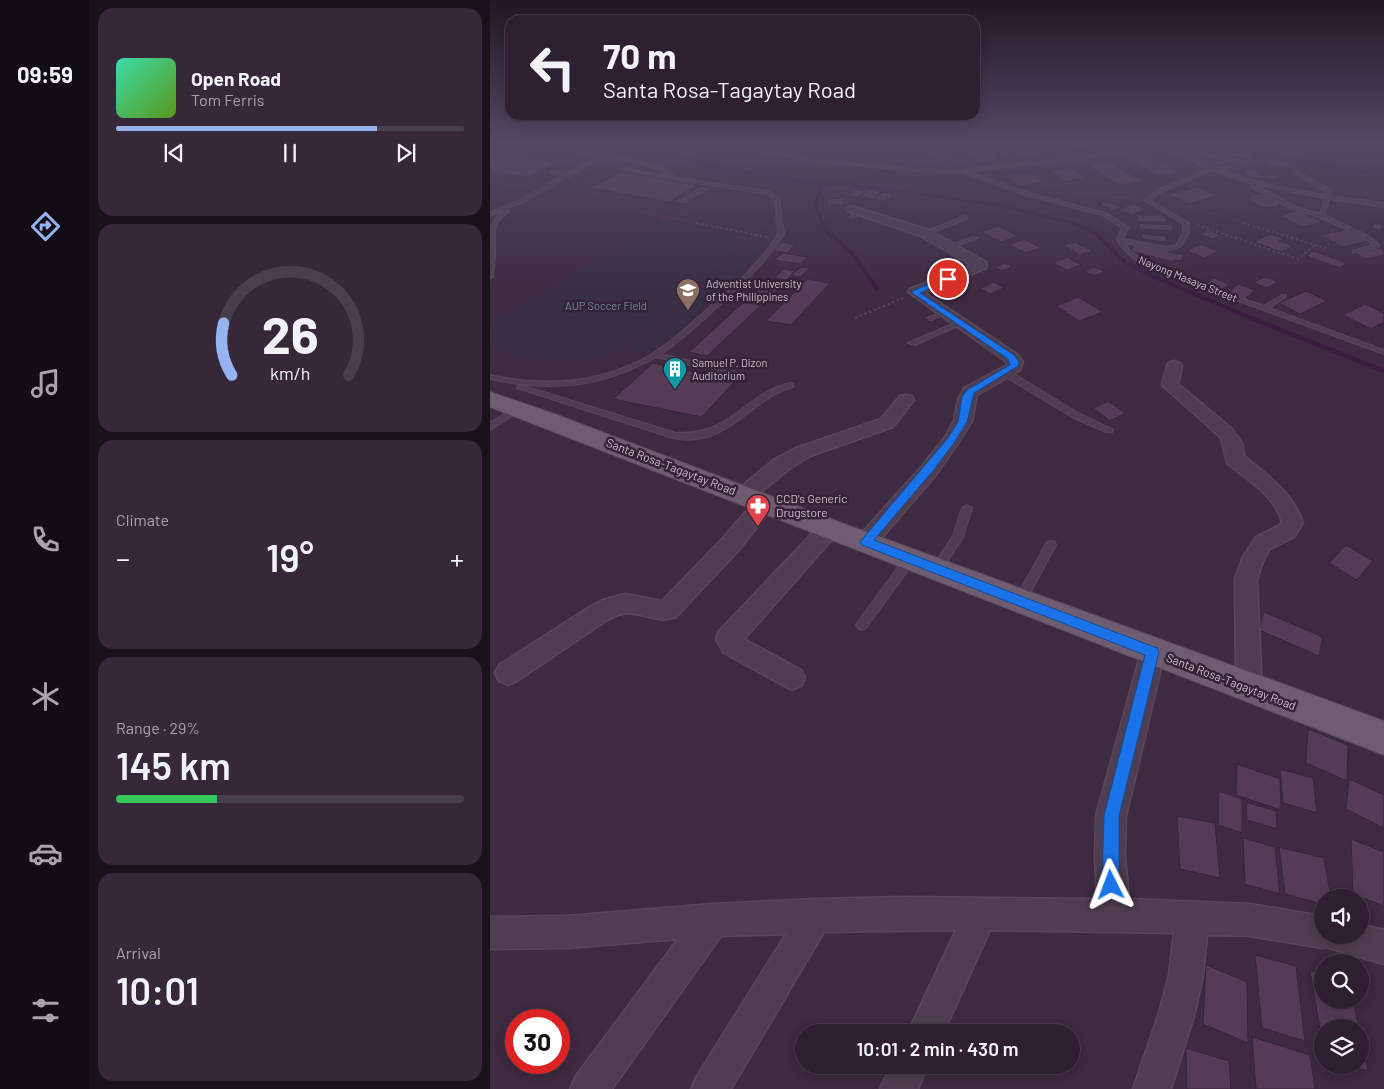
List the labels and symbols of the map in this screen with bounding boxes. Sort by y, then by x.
street label: Nayong Masaya Street [1137,253,1239,304]
pin [927,258,969,300]
school or university icon: Adventist University of the Philippines [675,277,701,311]
place label: Adventist University of the Philippines [706,277,802,303]
park label: AUP Soccer Field [565,299,647,312]
building icon: Samuel P. Dizon Auditorium [662,356,688,390]
place label: Samuel P. Dizon Auditorium [692,356,767,382]
street label: Santa Rosa-Tagaytay Road [604,435,738,497]
place label: CCD's Generic Drugstore [776,491,848,519]
pharmacy icon: CCD's Generic Drugstore [745,493,771,527]
street label: Santa Rosa-Tagaytay Road [1164,650,1298,712]
position arrow [1084,858,1136,910]
speed limit sign: 30 [505,1009,570,1074]

